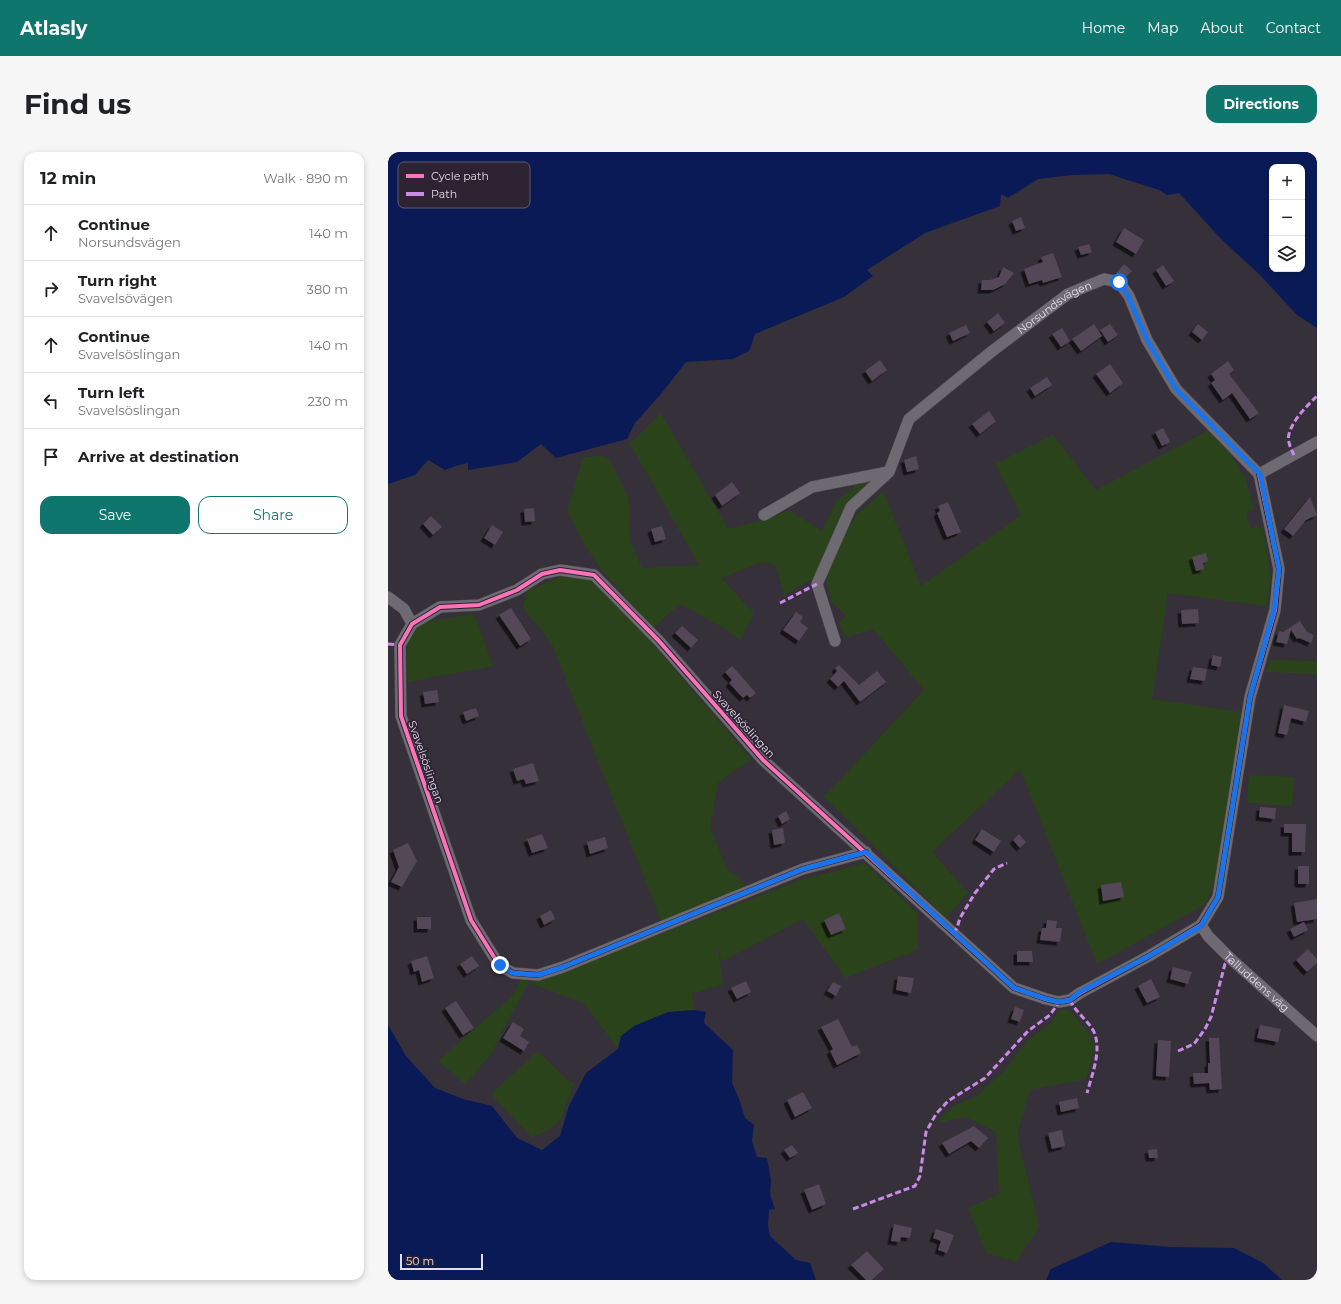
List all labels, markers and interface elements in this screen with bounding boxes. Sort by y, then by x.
text: Atlasly [20,17,87,40]
text: Home [1082,19,1125,37]
text: Map [1147,19,1178,37]
text: About [1200,19,1244,37]
text: Contact [1266,19,1321,37]
button: Directions [1206,85,1317,123]
text: Find us [24,87,131,121]
legend [398,162,530,208]
map controls [1269,164,1305,272]
button: + [1269,164,1305,200]
text: 12 min [40,168,96,188]
text: Cycle path [431,169,489,183]
text: Walk · 890 m [263,170,348,186]
text: Path [431,187,457,201]
button: − [1269,200,1305,236]
text: Continue [78,215,150,234]
icon: ahead [40,222,62,244]
text: 140 m [309,225,348,241]
text: Norsundsvägen [78,234,181,250]
button: layers [1269,236,1305,272]
text: Turn right [78,271,157,290]
route start [1110,273,1128,291]
icon: right [40,278,62,300]
street label: Norsundsvägen [1014,278,1094,337]
text: 380 m [307,281,348,297]
text: Svavelsövägen [78,290,173,306]
text: Continue [78,327,150,346]
icon: ahead [40,334,62,356]
text: 140 m [309,337,348,353]
text: Svavelsöslingan [78,346,180,362]
text: Turn left [78,383,145,402]
icon: left [40,390,62,412]
text: 230 m [307,393,348,409]
text: Svavelsöslingan [78,402,180,418]
icon: arrive [40,446,62,468]
text: Arrive at destination [78,447,239,466]
button: Save [40,496,190,534]
button: Share [198,496,348,534]
street label: Svavelsöslingan [710,687,778,761]
street label: Svavelsöslingan [405,719,447,805]
street label: Talluddens väg [1221,949,1292,1015]
route end [491,956,509,974]
scale bar [400,1252,483,1271]
text: 50 m [406,1254,434,1268]

